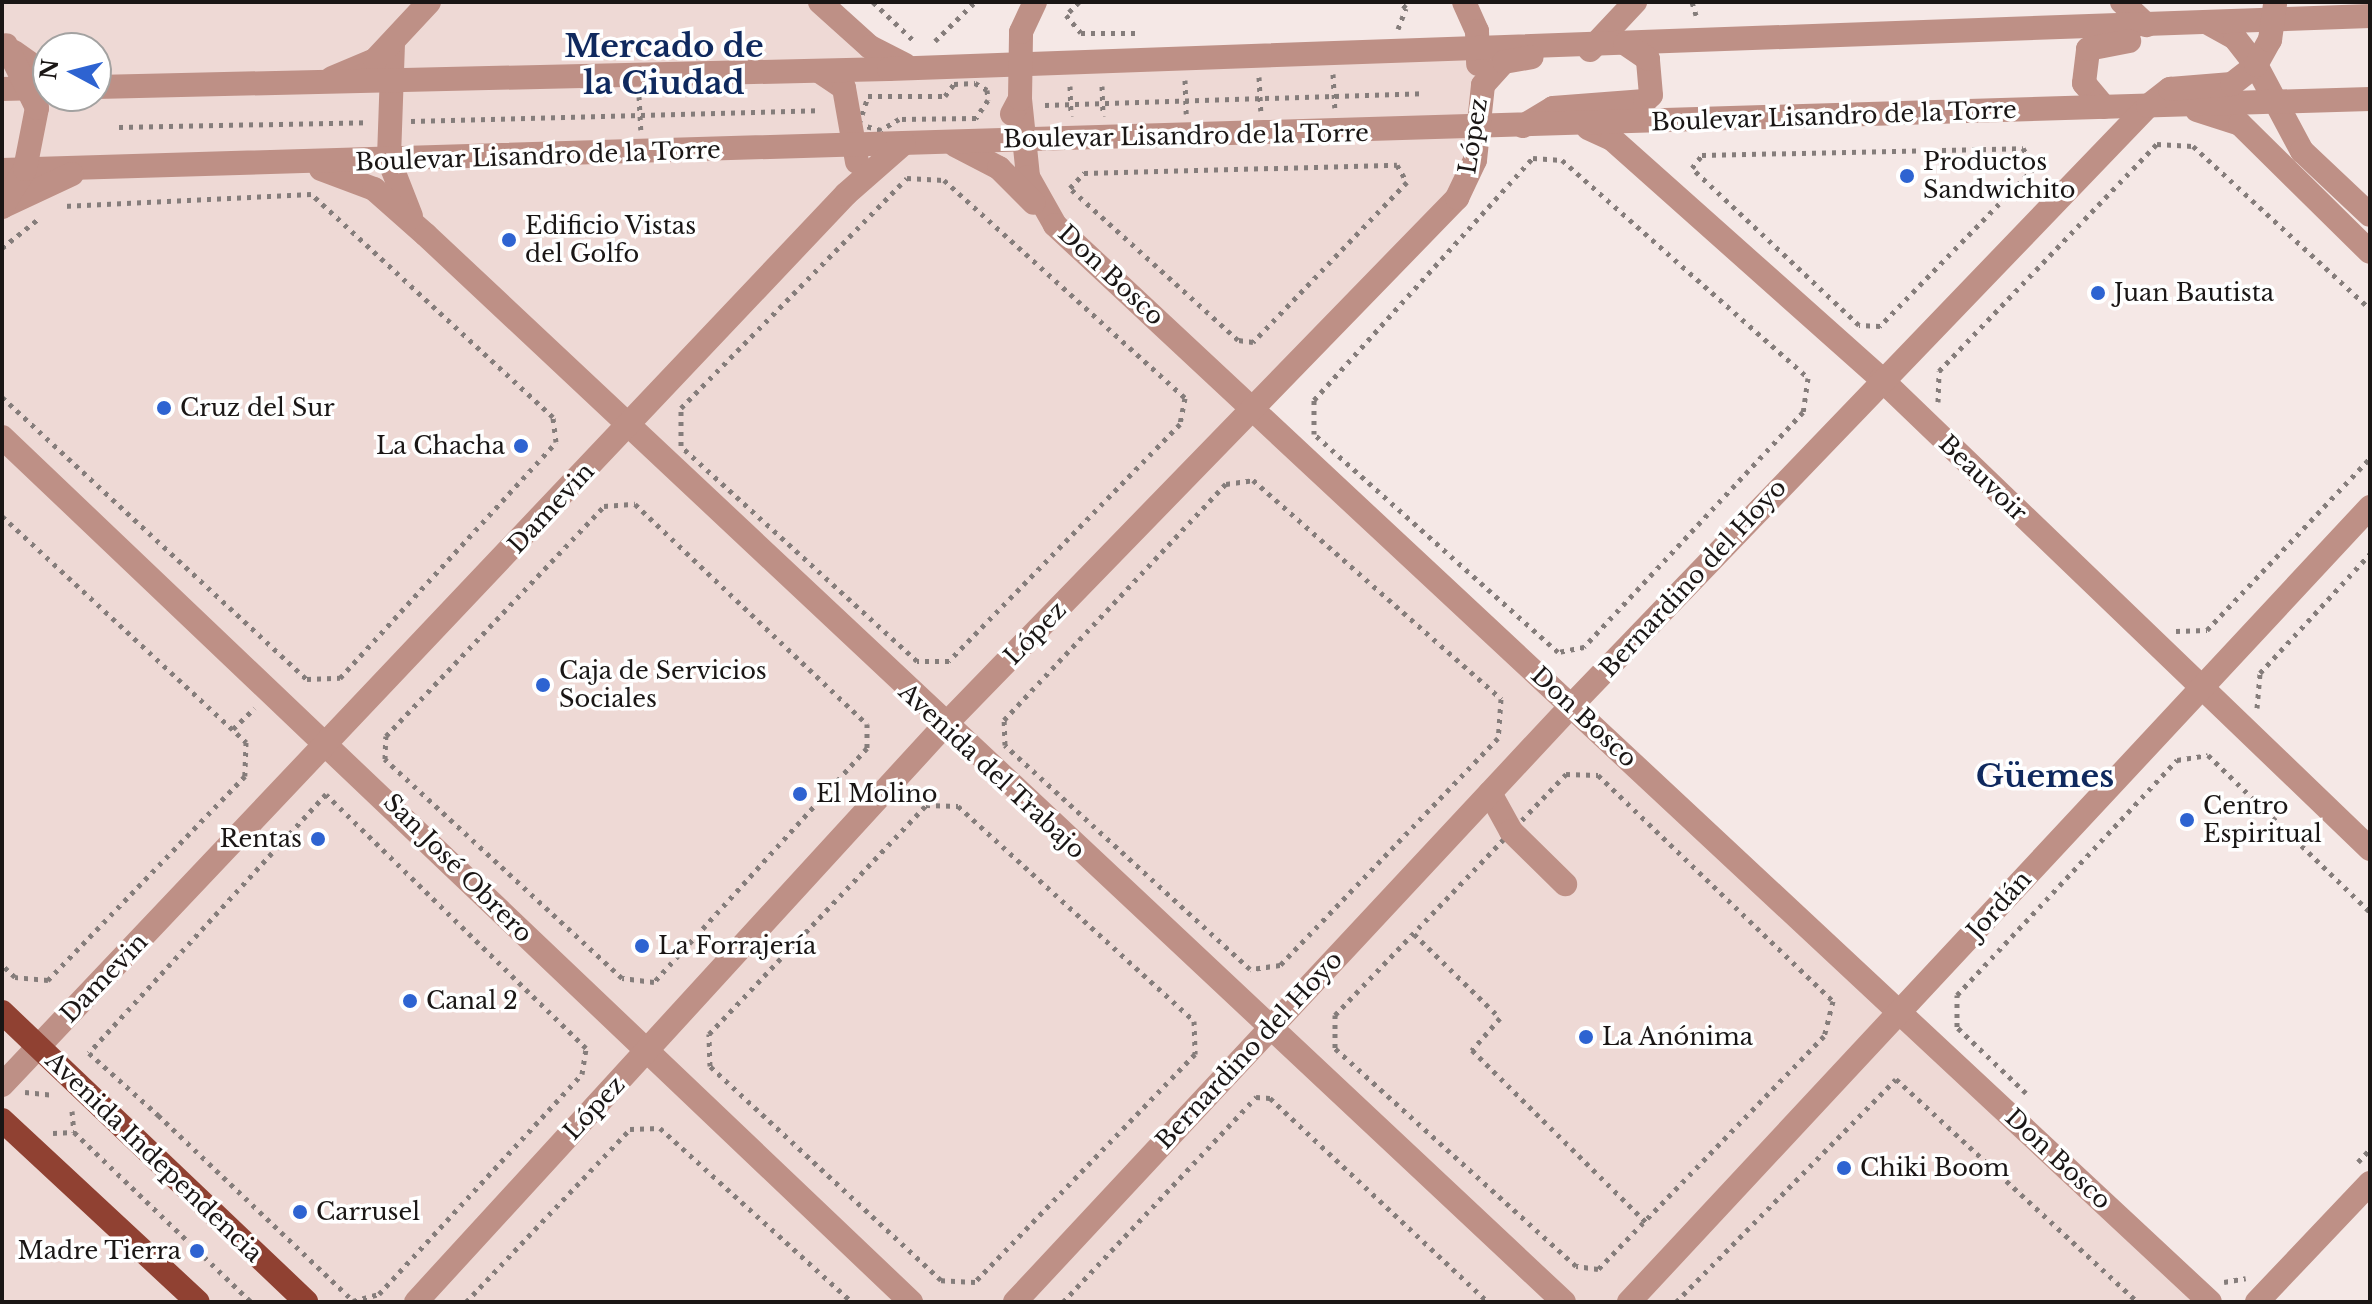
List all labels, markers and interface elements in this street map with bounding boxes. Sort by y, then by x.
district label: Mercado de la Ciudad [564,28,764,103]
north arrow [32,32,112,112]
text: N [35,57,64,81]
street label: Boulevar Lisandro de la Torre [1650,95,2018,137]
street label: López [1453,96,1493,176]
street label: Boulevar Lisandro de la Torre [1002,118,1370,154]
street label: Boulevar Lisandro de la Torre [354,135,722,177]
place label: Productos Sandwichito [1923,148,2075,204]
marker: Productos Sandwichito [1898,167,1916,185]
place label: Edificio Vistas del Golfo [525,212,697,268]
street label: Don Bosco [1052,219,1170,331]
marker: Edificio Vistas del Golfo [500,231,518,249]
place label: Juan Bautista [2114,279,2274,307]
marker: Juan Bautista [2089,284,2107,302]
place label: Cruz del Sur [180,394,335,422]
marker: Cruz del Sur [155,399,173,417]
street label: Beauvoir [1933,429,2033,527]
place label: La Chacha [376,432,505,460]
marker: La Chacha [512,437,530,455]
street label: Damevin [502,457,600,559]
street label: Bernardino del Hoyo [1594,473,1792,683]
street label: López [998,595,1072,671]
place label: Caja de Servicios Sociales [559,657,767,713]
street label: Don Bosco [1525,661,1643,773]
marker: Caja de Servicios Sociales [534,676,552,694]
street label: Avenida del Trabajo [893,677,1091,865]
district label: Güemes [1976,757,2114,795]
place label: El Molino [816,780,938,808]
marker: El Molino [791,785,809,803]
street label: San José Obrero [378,788,538,948]
place label: Centro Espiritual [2203,792,2322,848]
marker: Centro Espiritual [2178,811,2196,829]
place label: Rentas [220,825,302,853]
marker: Rentas [309,830,327,848]
street label: Jordán [1961,865,2037,945]
street label: Damevin [54,927,154,1029]
place label: La Forrajería [658,932,817,960]
marker: La Forrajería [633,937,651,955]
street label: Bernardino del Hoyo [1150,945,1348,1155]
place label: Canal 2 [426,987,518,1015]
marker: Canal 2 [401,992,419,1010]
place label: La Anónima [1602,1023,1754,1051]
marker: La Anónima [1577,1028,1595,1046]
street label: Avenida Independencia [40,1046,268,1268]
street label: López [557,1070,631,1146]
street label: Don Bosco [1999,1103,2117,1215]
place label: Chiki Boom [1860,1154,2009,1182]
marker: Chiki Boom [1835,1159,1853,1177]
place label: Carrusel [316,1198,420,1226]
marker: Carrusel [291,1203,309,1221]
place label: Madre Tierra [17,1237,181,1265]
marker: Madre Tierra [188,1242,206,1260]

